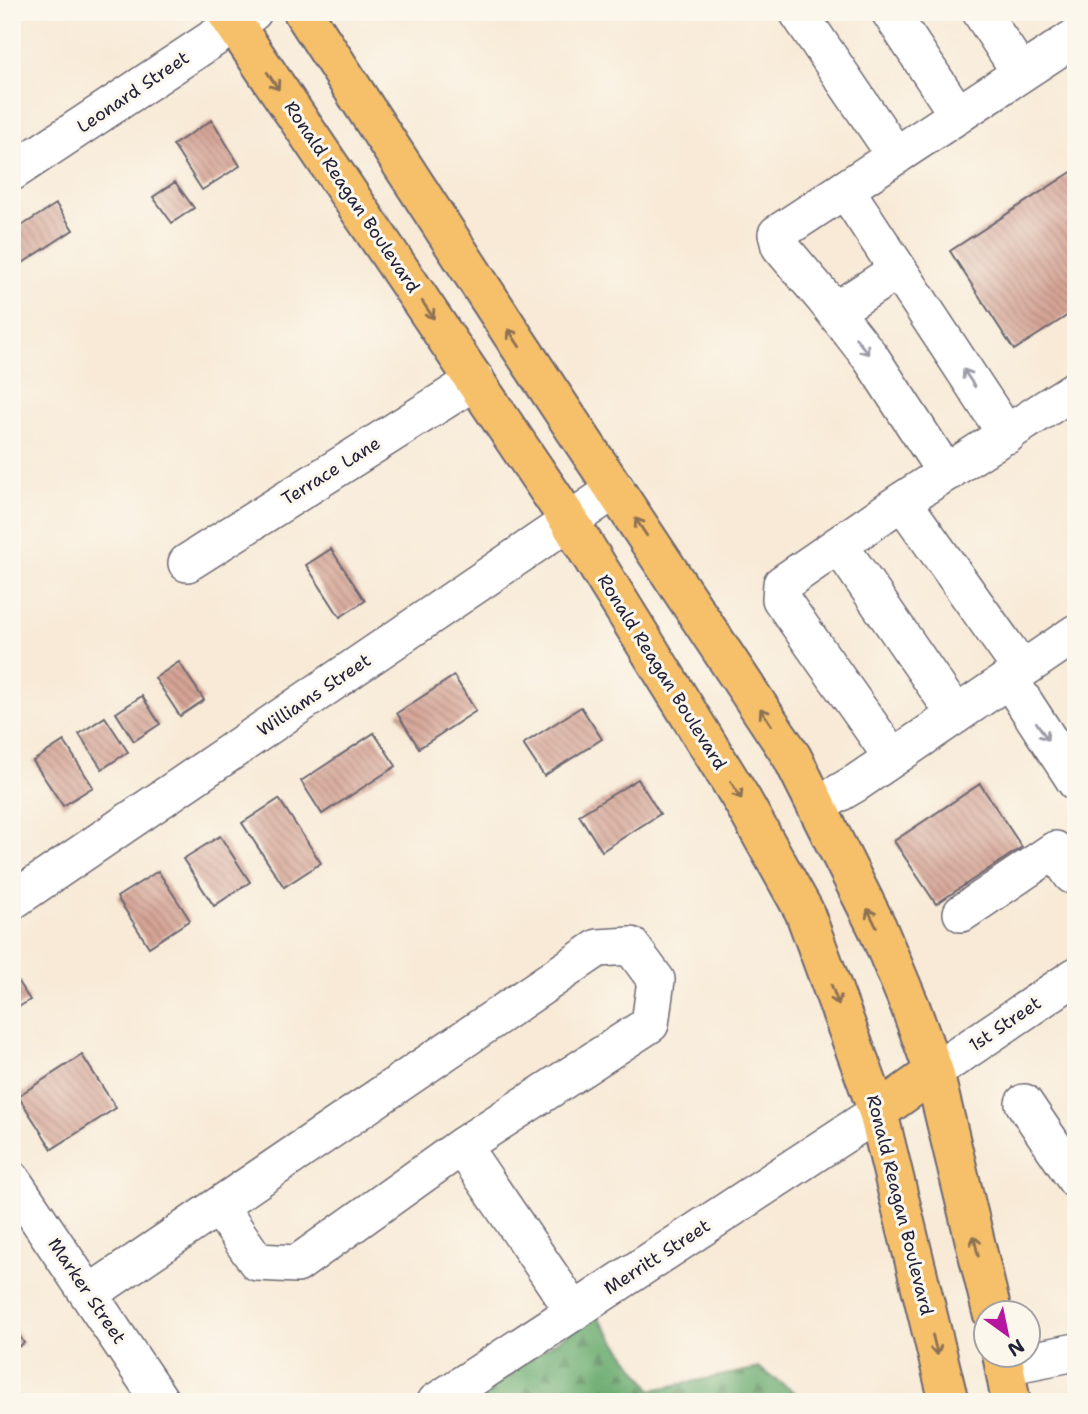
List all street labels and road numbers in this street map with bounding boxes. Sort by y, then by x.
street label: Leonard Street [72,45,194,138]
street label: Ronald Reagan Boulevard [279,96,425,298]
street label: Terrace Lane [277,431,385,511]
street label: Ronald Reagan Boulevard [592,570,732,774]
street label: Williams Street [252,648,376,742]
street label: 1st Street [964,991,1046,1057]
street label: Ronald Reagan Boulevard [861,1092,939,1318]
street label: Merritt Street [599,1214,715,1300]
street label: Marker Street [43,1233,131,1349]

